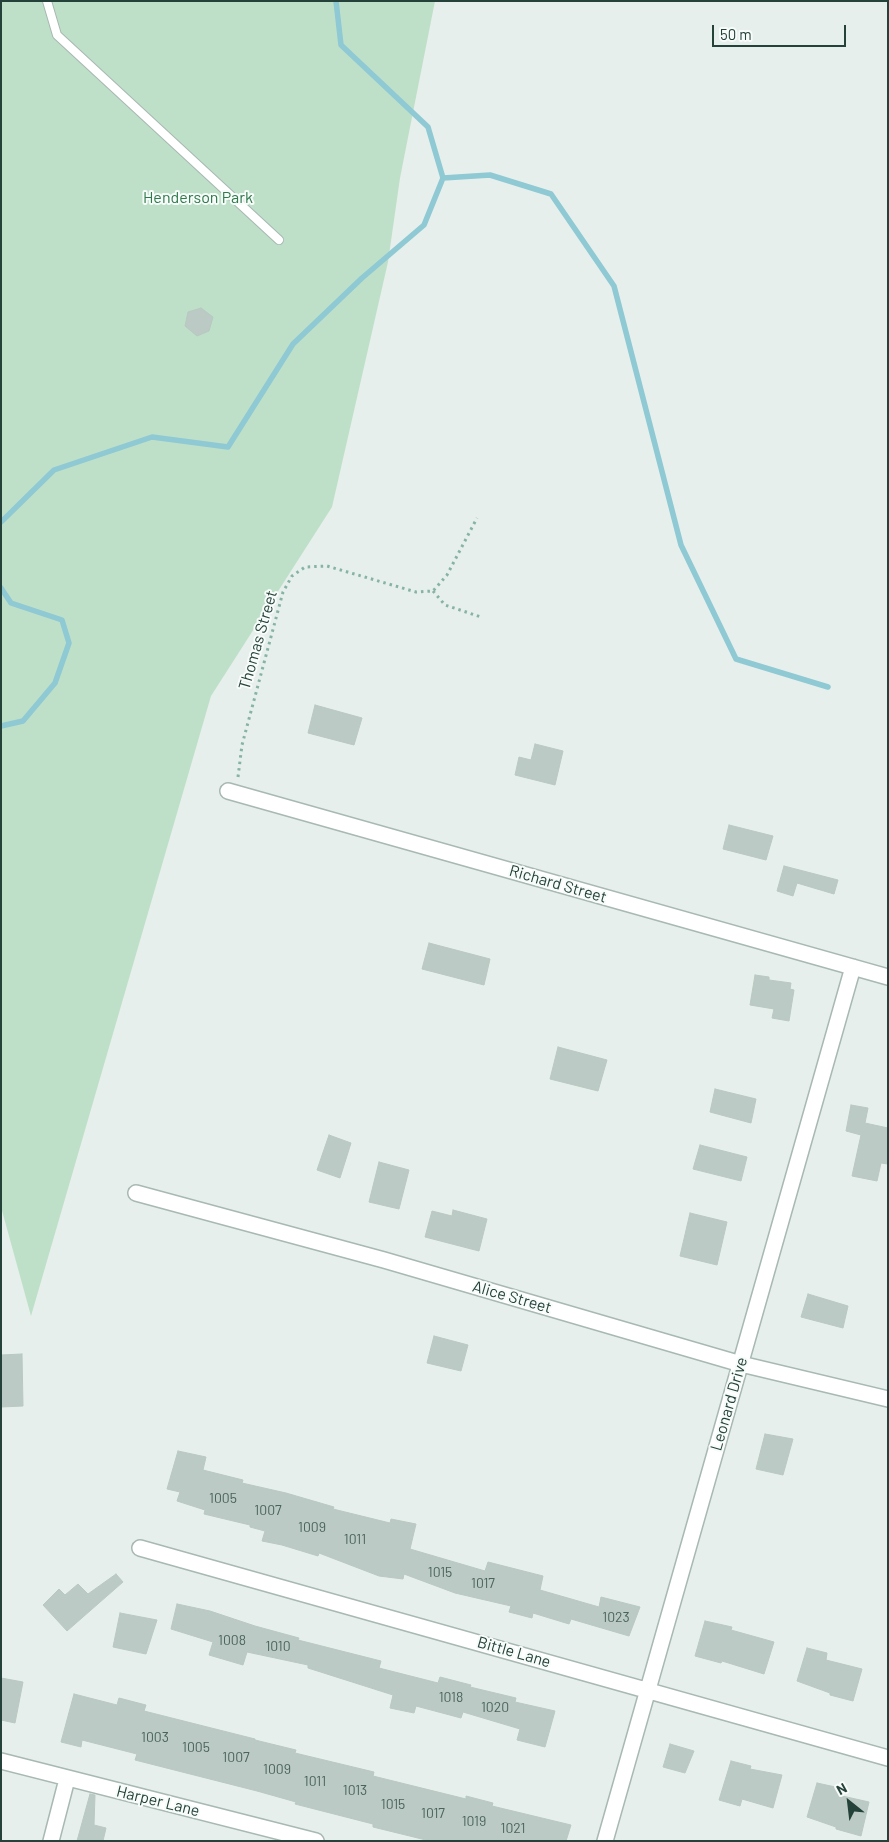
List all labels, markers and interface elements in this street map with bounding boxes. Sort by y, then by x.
scale bar [714,15,848,47]
text: 50 m [720,25,752,43]
park label: Henderson Park [143,188,253,208]
street label: Thomas Street [235,588,281,692]
street label: Richard Street [507,861,609,907]
street label: Alice Street [470,1277,554,1317]
street label: Leonard Drive [706,1355,752,1453]
house number: 1005 [209,1490,237,1506]
house number: 1007 [254,1502,282,1518]
house number: 1009 [298,1519,326,1535]
house number: 1011 [344,1531,366,1547]
house number: 1015 [428,1564,452,1580]
house number: 1017 [471,1575,495,1591]
house number: 1023 [602,1609,630,1625]
house number: 1008 [218,1632,246,1648]
street label: Bittle Lane [475,1632,553,1672]
house number: 1010 [265,1638,291,1654]
house number: 1018 [439,1689,463,1705]
house number: 1020 [481,1699,509,1715]
house number: 1003 [141,1729,169,1745]
house number: 1005 [182,1739,210,1755]
house number: 1007 [222,1749,250,1765]
house number: 1009 [263,1761,291,1777]
house number: 1011 [304,1773,326,1789]
north arrow [824,1777,874,1827]
text: N [833,1779,850,1798]
street label: Harper Lane [114,1781,202,1821]
house number: 1013 [343,1782,367,1798]
house number: 1015 [381,1796,405,1812]
house number: 1017 [421,1805,445,1821]
house number: 1019 [462,1813,486,1829]
house number: 1021 [500,1820,526,1836]

